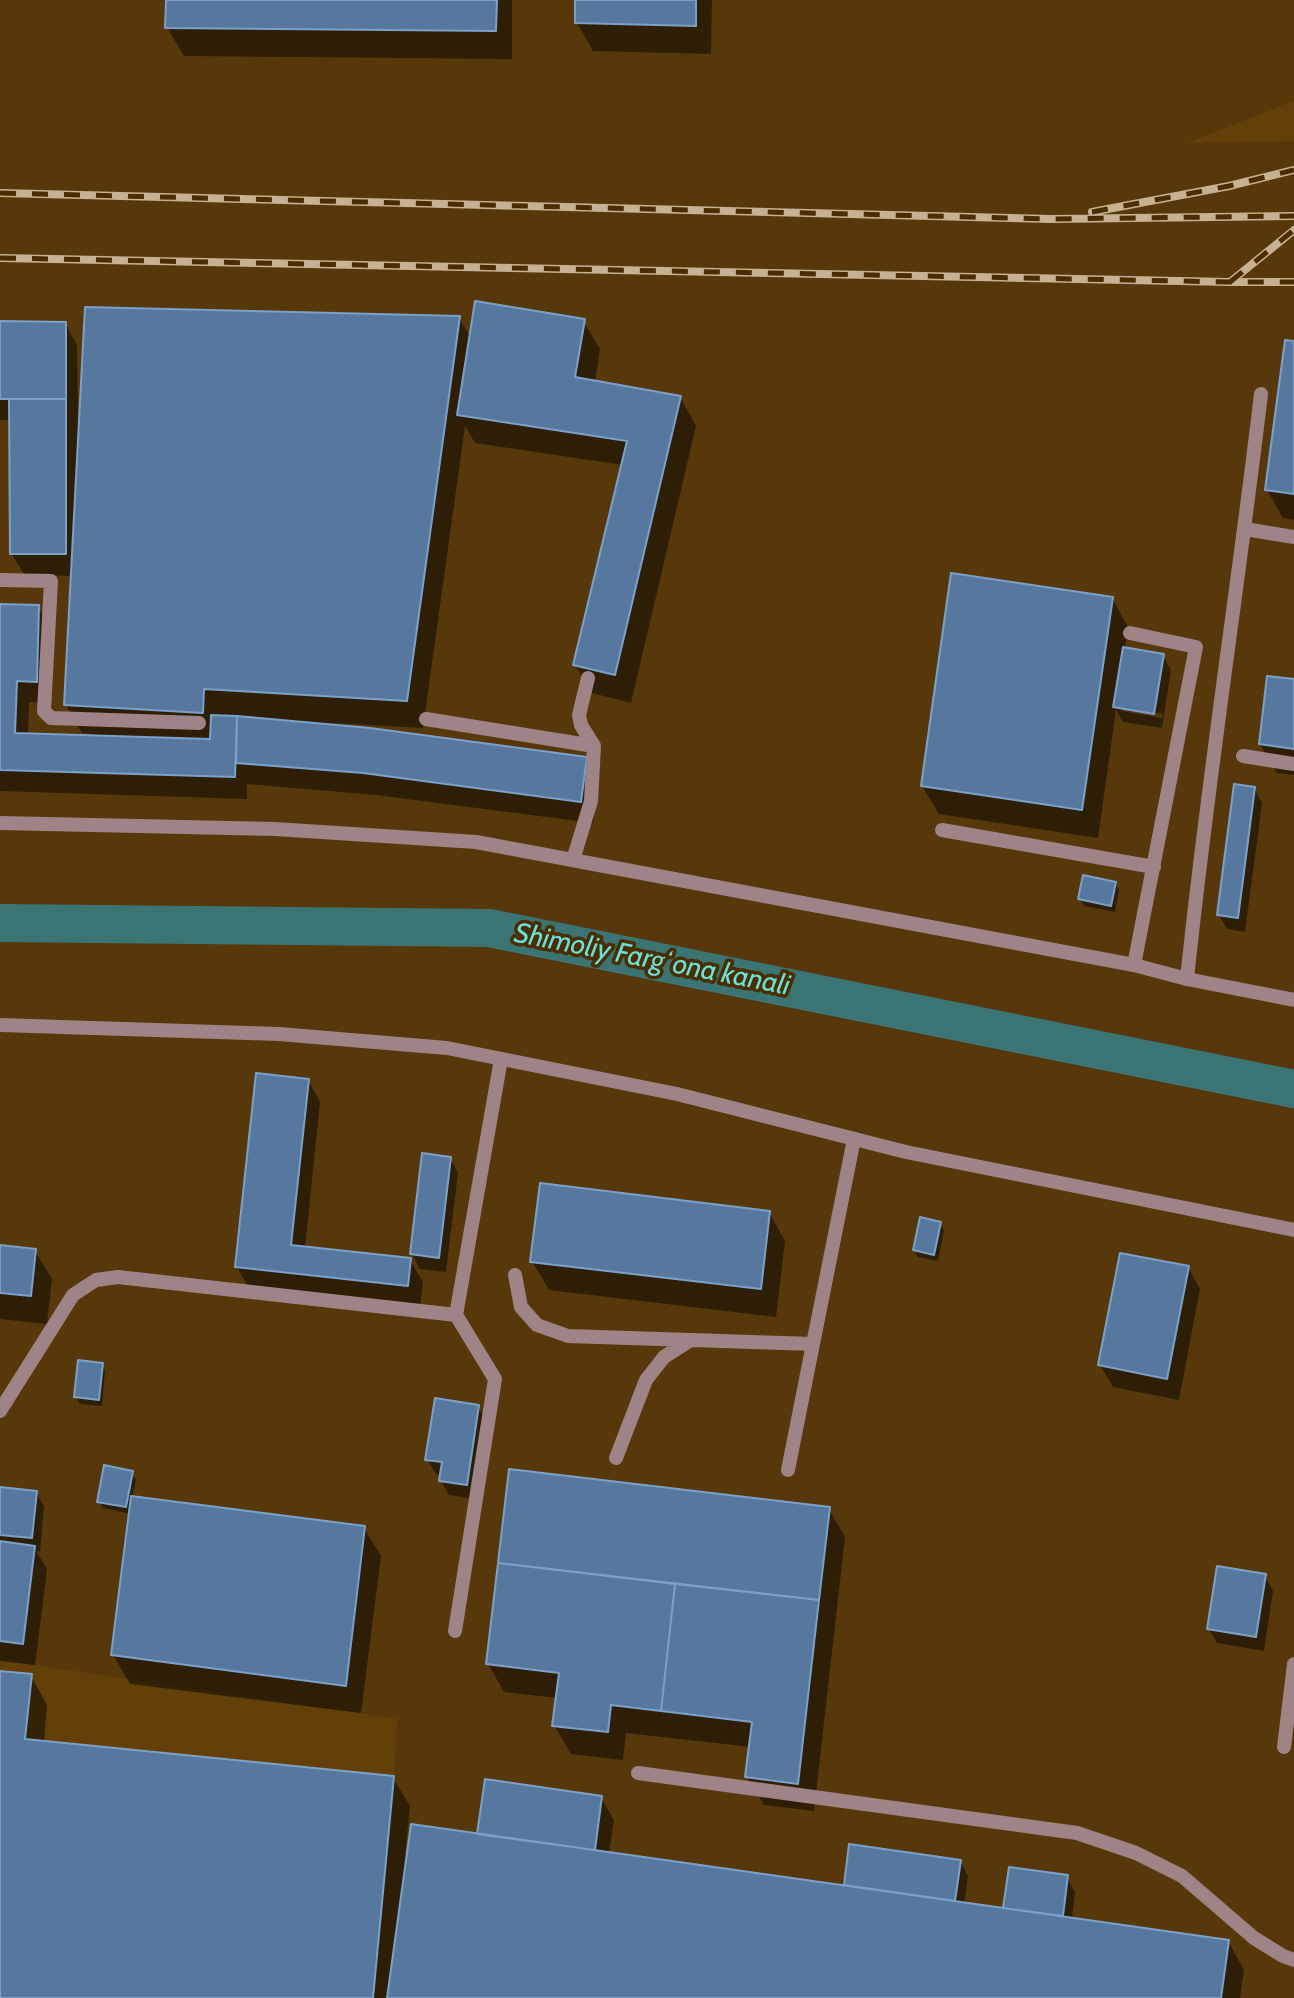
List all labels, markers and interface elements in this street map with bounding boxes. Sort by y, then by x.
water label: Shimoliy Fargʻona kanali [511,917,793,1003]

